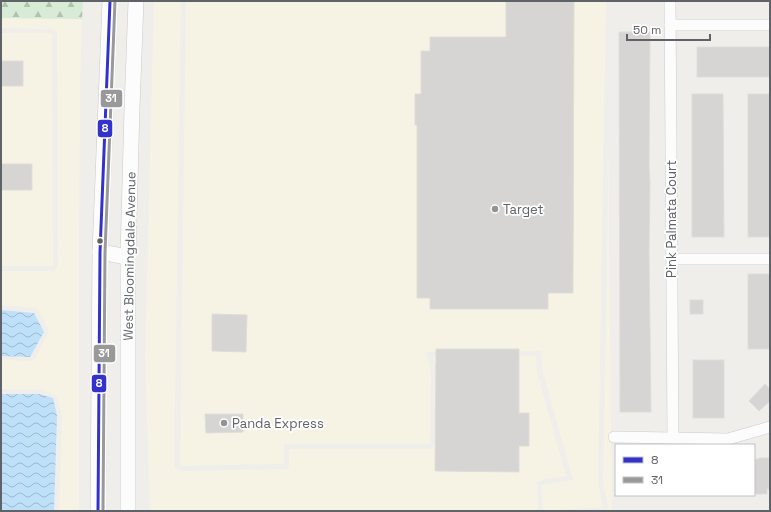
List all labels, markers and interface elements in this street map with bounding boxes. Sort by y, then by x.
scale bar [627,16,710,42]
text: 50 m [633,22,661,38]
line badge: 31 [100,89,123,108]
text: 31 [105,91,117,105]
line badge: 8 [97,119,113,138]
text: 8 [102,121,109,135]
street label: Pink Palmata Court [663,160,680,278]
street label: West Bloomingdale Avenue [120,171,139,341]
place label: Target [503,201,543,218]
marker: Target [490,204,500,214]
unlabelled marker [95,236,105,246]
line badge: 31 [93,344,116,363]
text: 31 [98,346,110,360]
line badge: 8 [91,374,107,393]
text: 8 [96,376,103,390]
place label: Panda Express [232,415,324,432]
marker: Panda Express [219,418,229,428]
legend [615,444,755,496]
text: 8 [651,452,658,468]
text: 31 [651,472,663,488]

